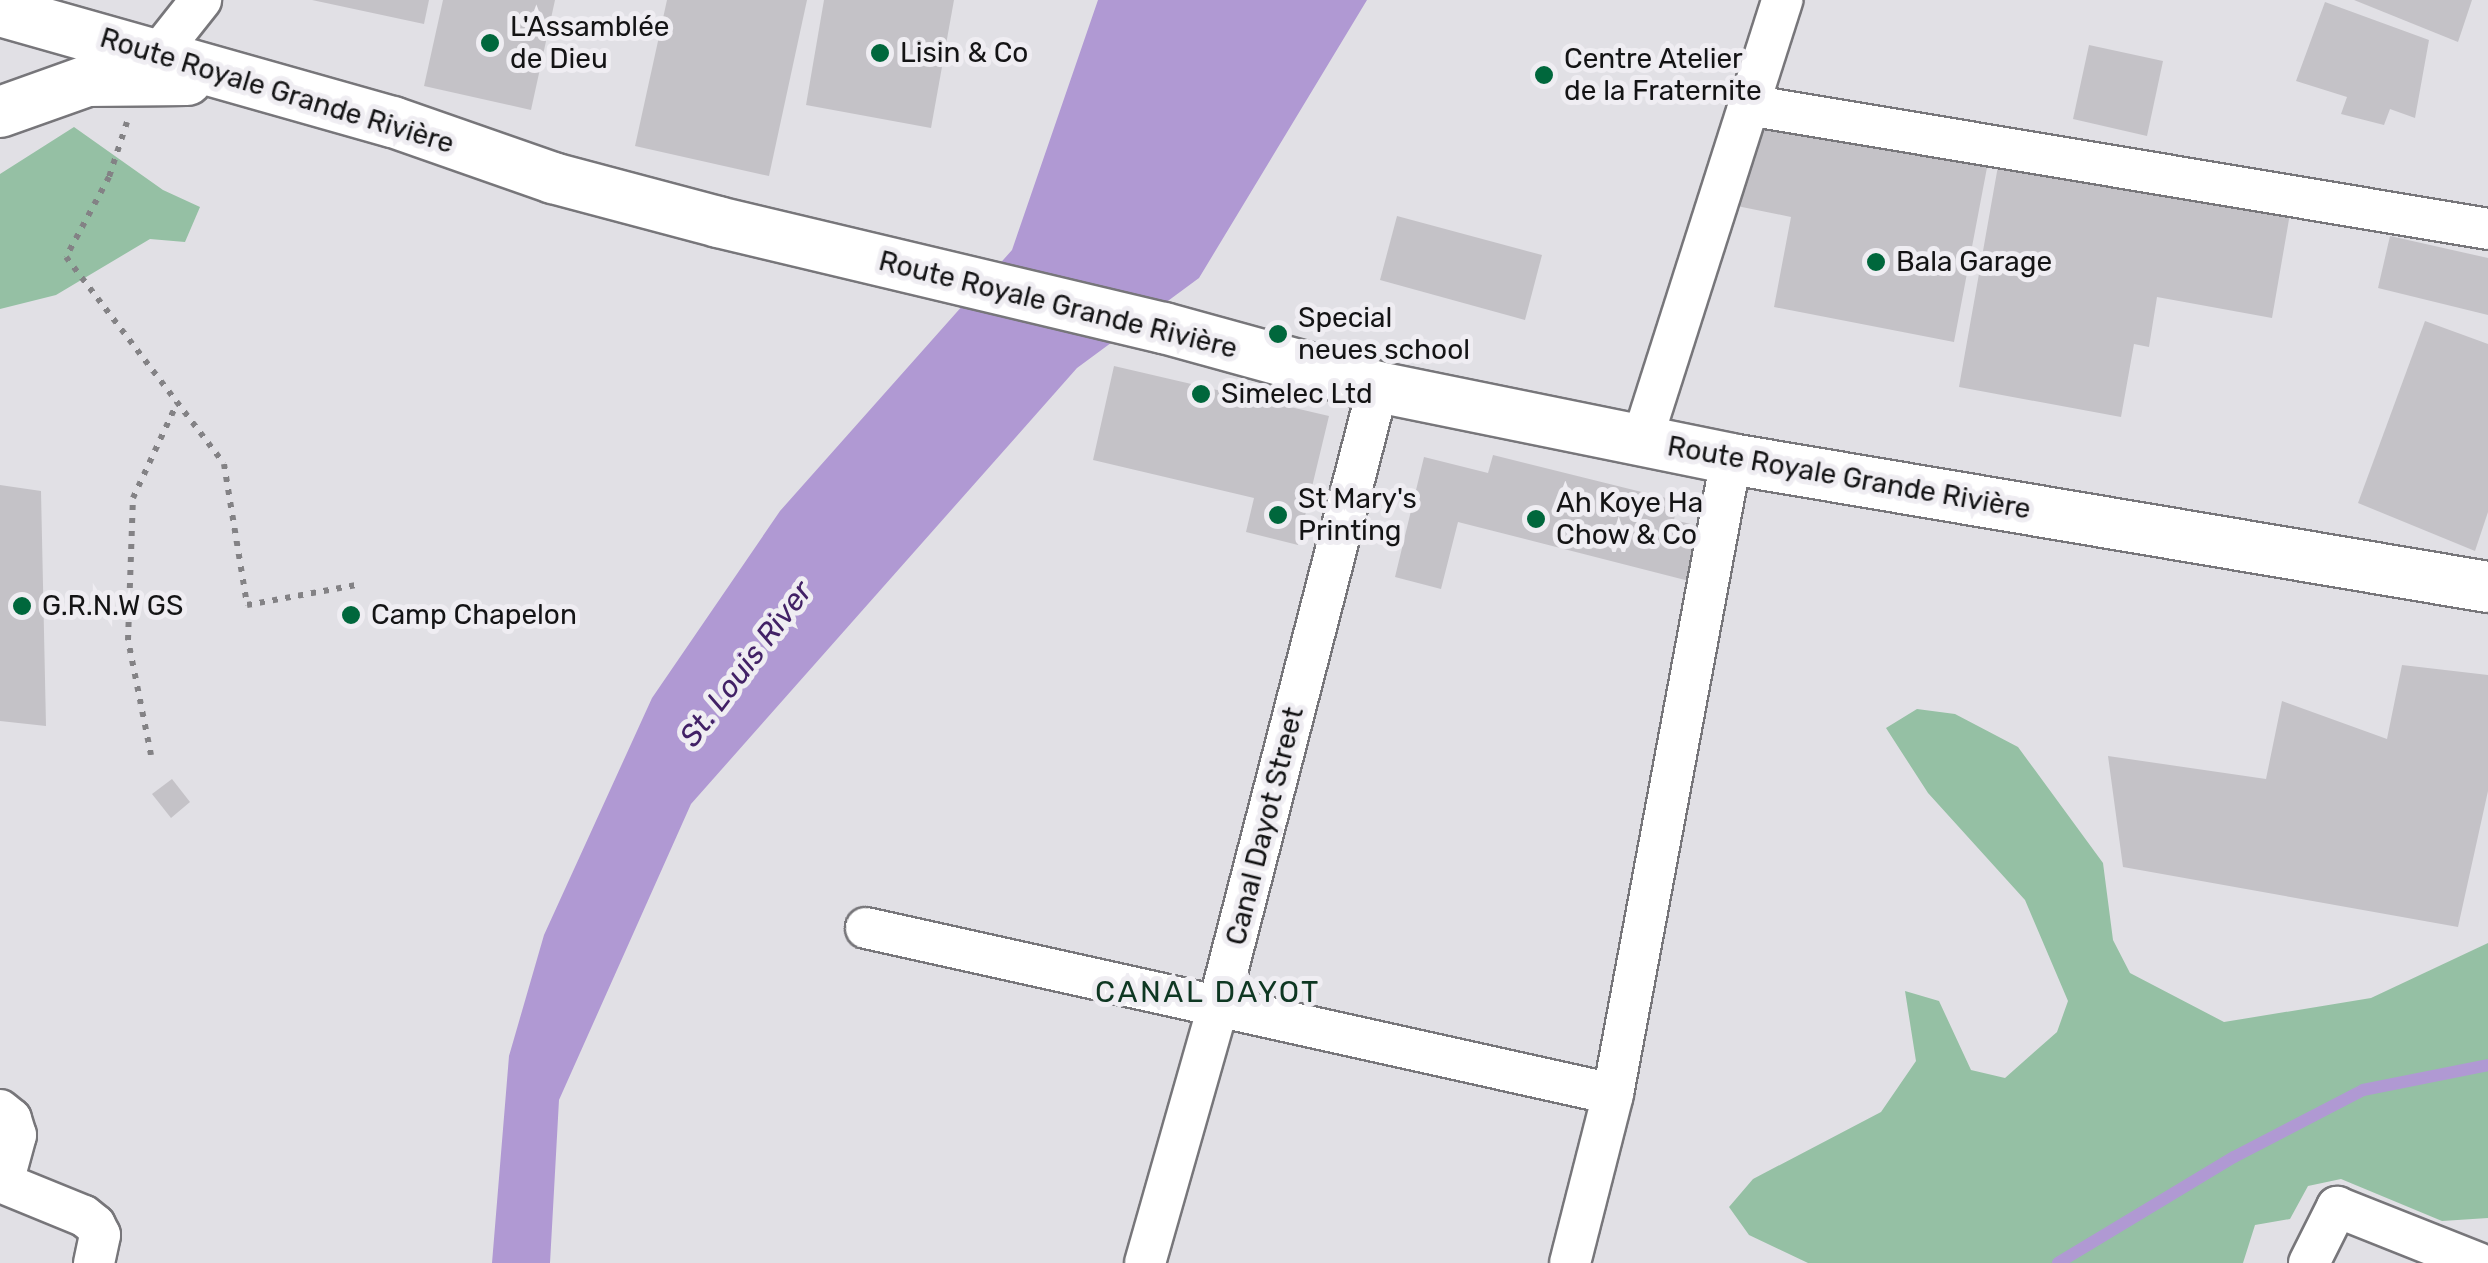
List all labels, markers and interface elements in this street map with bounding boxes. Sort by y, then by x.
place label: L'Assamblée de Dieu [510,10,670,76]
street label: Route Royale Grande Rivière [96,21,458,161]
marker: L'Assamblée de Dieu [479,32,501,54]
place label: Lisin & Co [900,36,1028,70]
marker: Lisin & Co [869,42,891,64]
place label: Centre Atelier de la Fraternite [1564,42,1762,108]
marker: Centre Atelier de la Fraternite [1533,64,1555,86]
street label: Route Royale Grande Rivière [875,244,1241,366]
place label: Bala Garage [1896,245,2052,279]
marker: Bala Garage [1865,251,1887,273]
place label: Special neues school [1298,301,1470,367]
marker: Special neues school [1267,323,1289,345]
place label: Simelec Ltd [1221,377,1373,411]
marker: Simelec Ltd [1190,383,1212,405]
street label: Route Royale Grande Rivière [1665,429,2033,527]
place label: St Mary's Printing [1298,482,1417,548]
place label: Ah Koye Ha Chow & Co [1556,486,1703,552]
marker: St Mary's Printing [1267,504,1289,526]
marker: Ah Koye Ha Chow & Co [1525,508,1547,530]
water label: St. Louis River [672,574,820,754]
place label: G.R.N.W GS [42,589,184,623]
marker: G.R.N.W GS [11,595,33,617]
place label: Camp Chapelon [371,598,577,632]
marker: Camp Chapelon [340,604,362,626]
street label: Canal Dayot Street [1219,703,1311,949]
district label: CANAL DAYOT [1095,974,1321,1010]

